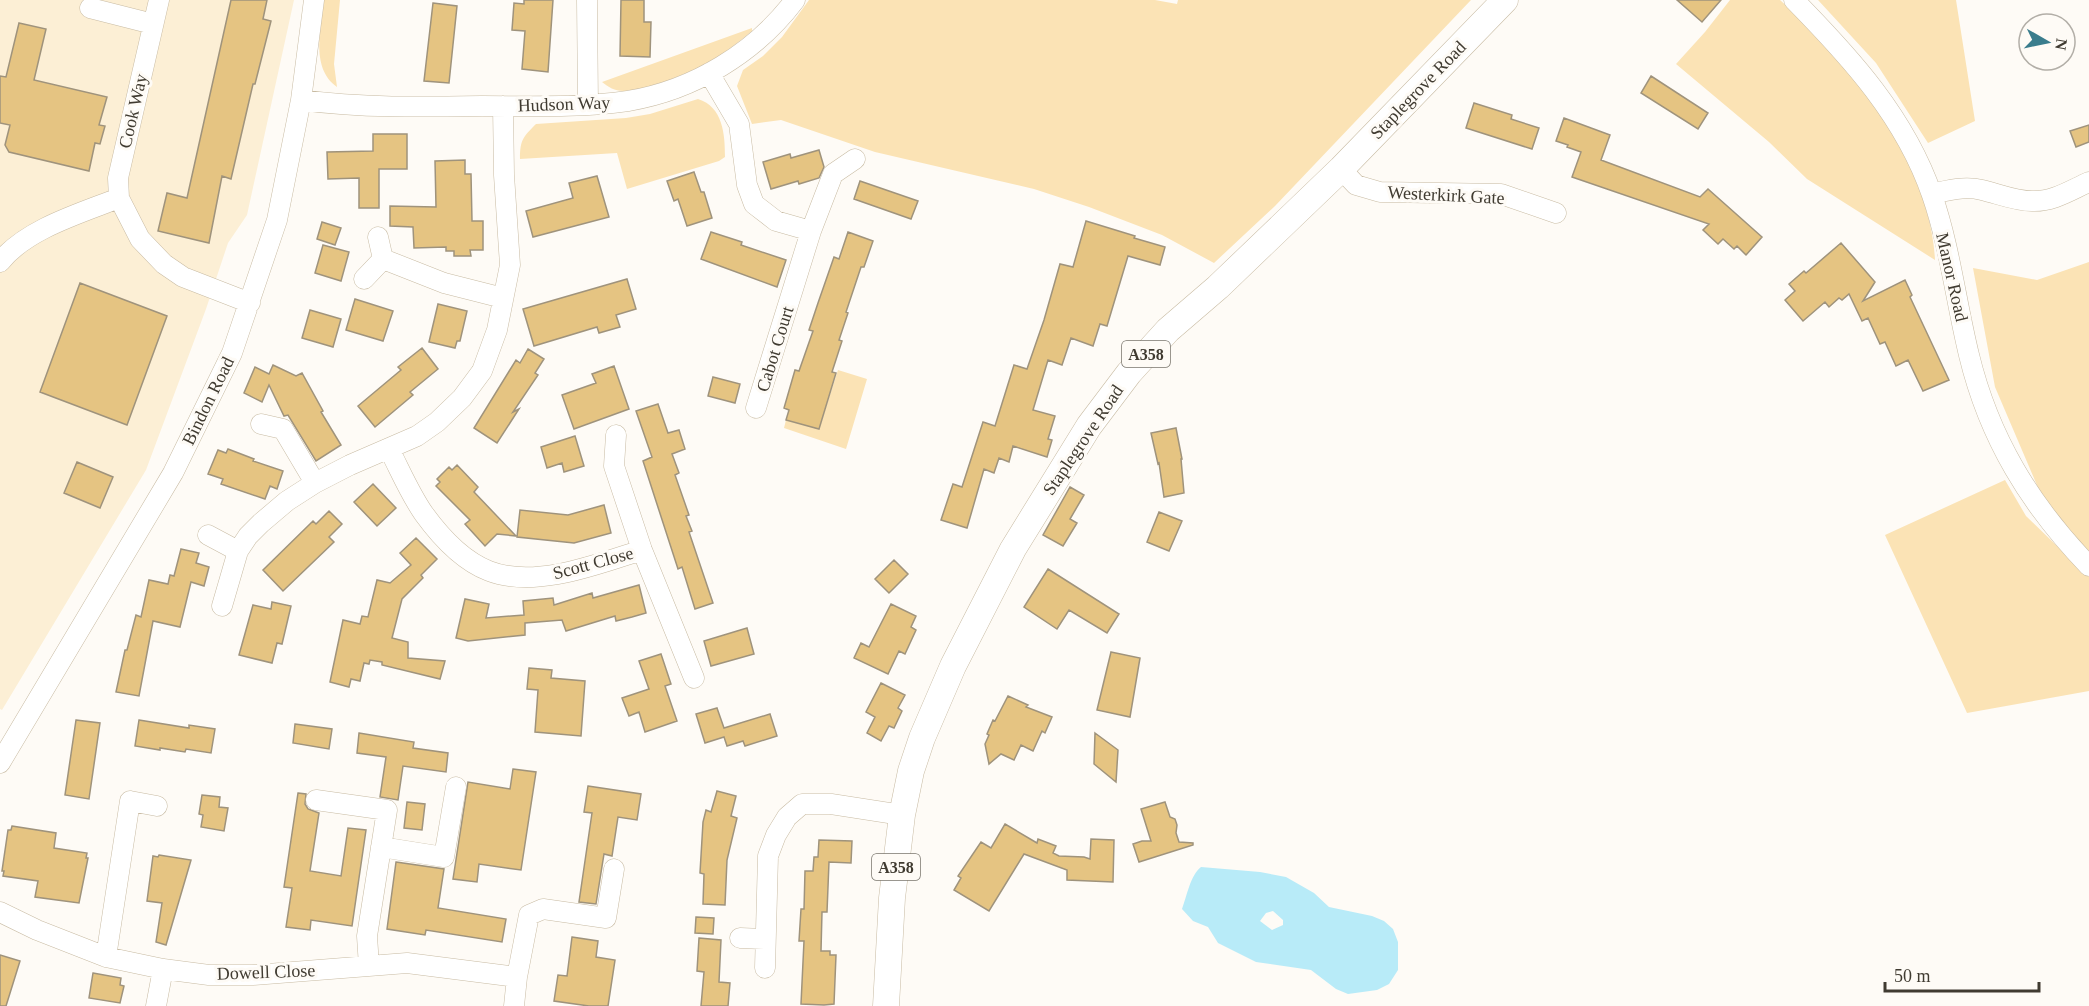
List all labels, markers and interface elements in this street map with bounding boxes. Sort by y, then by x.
north arrow [2017,12,2077,72]
street label: Staplegrove Road [1366,37,1470,143]
text: N [2052,37,2071,52]
street label: Cook Way [115,72,151,150]
street label: Hudson Way [517,92,611,116]
street label: Westerkirk Gate [1387,182,1505,208]
street label: Manor Road [1932,231,1972,323]
street label: Cabot Court [752,304,798,394]
road number: A358 [1122,341,1170,367]
street label: Bindon Road [178,354,238,448]
street label: Staplegrove Road [1039,381,1127,499]
street label: Scott Close [551,543,635,583]
road number: A358 [872,854,920,880]
scale bar [1885,955,2040,993]
street label: Dowell Close [216,960,316,984]
text: 50 m [1894,966,1931,986]

